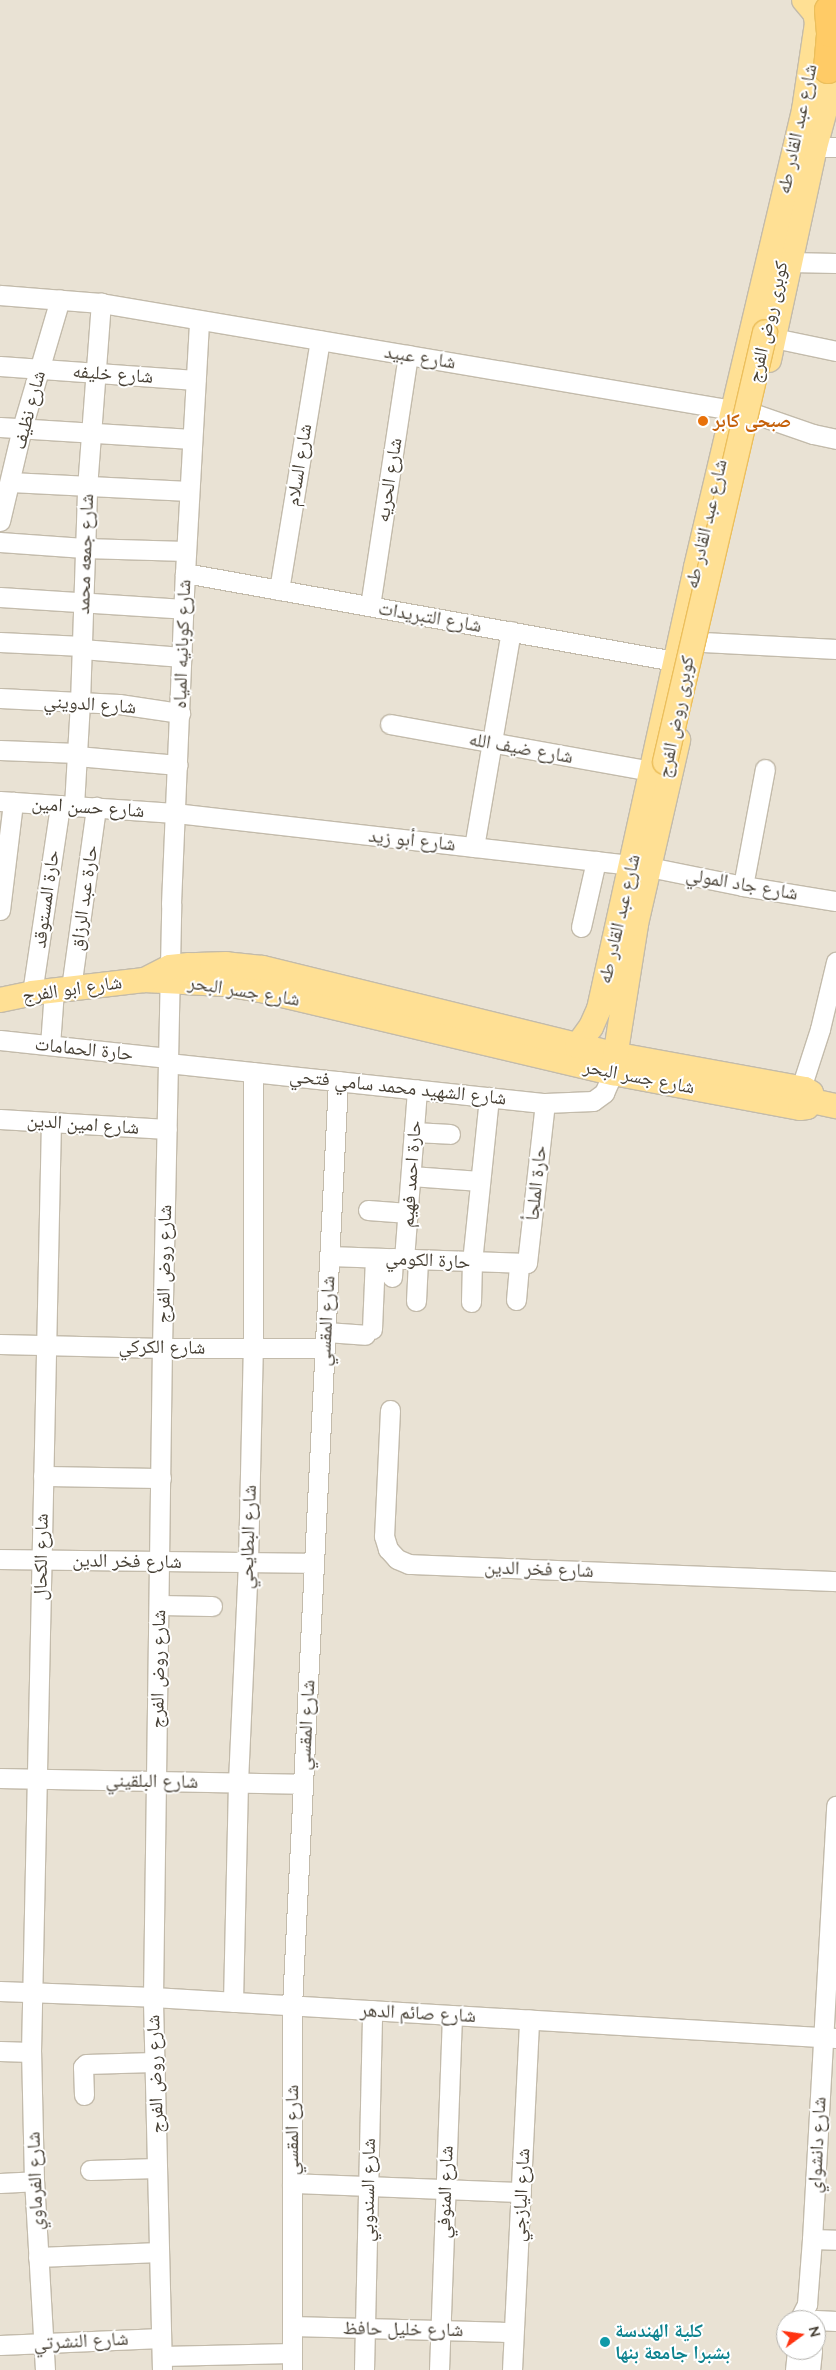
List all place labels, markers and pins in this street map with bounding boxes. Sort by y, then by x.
place label: صبحى كابر [713,410,791,432]
marker: صبحى كابر [697,415,709,427]
place label: كلية الهندسة بشبرا جامعة بنها [615,2320,730,2364]
marker: كلية الهندسة بشبرا جامعة بنها [599,2336,611,2348]

